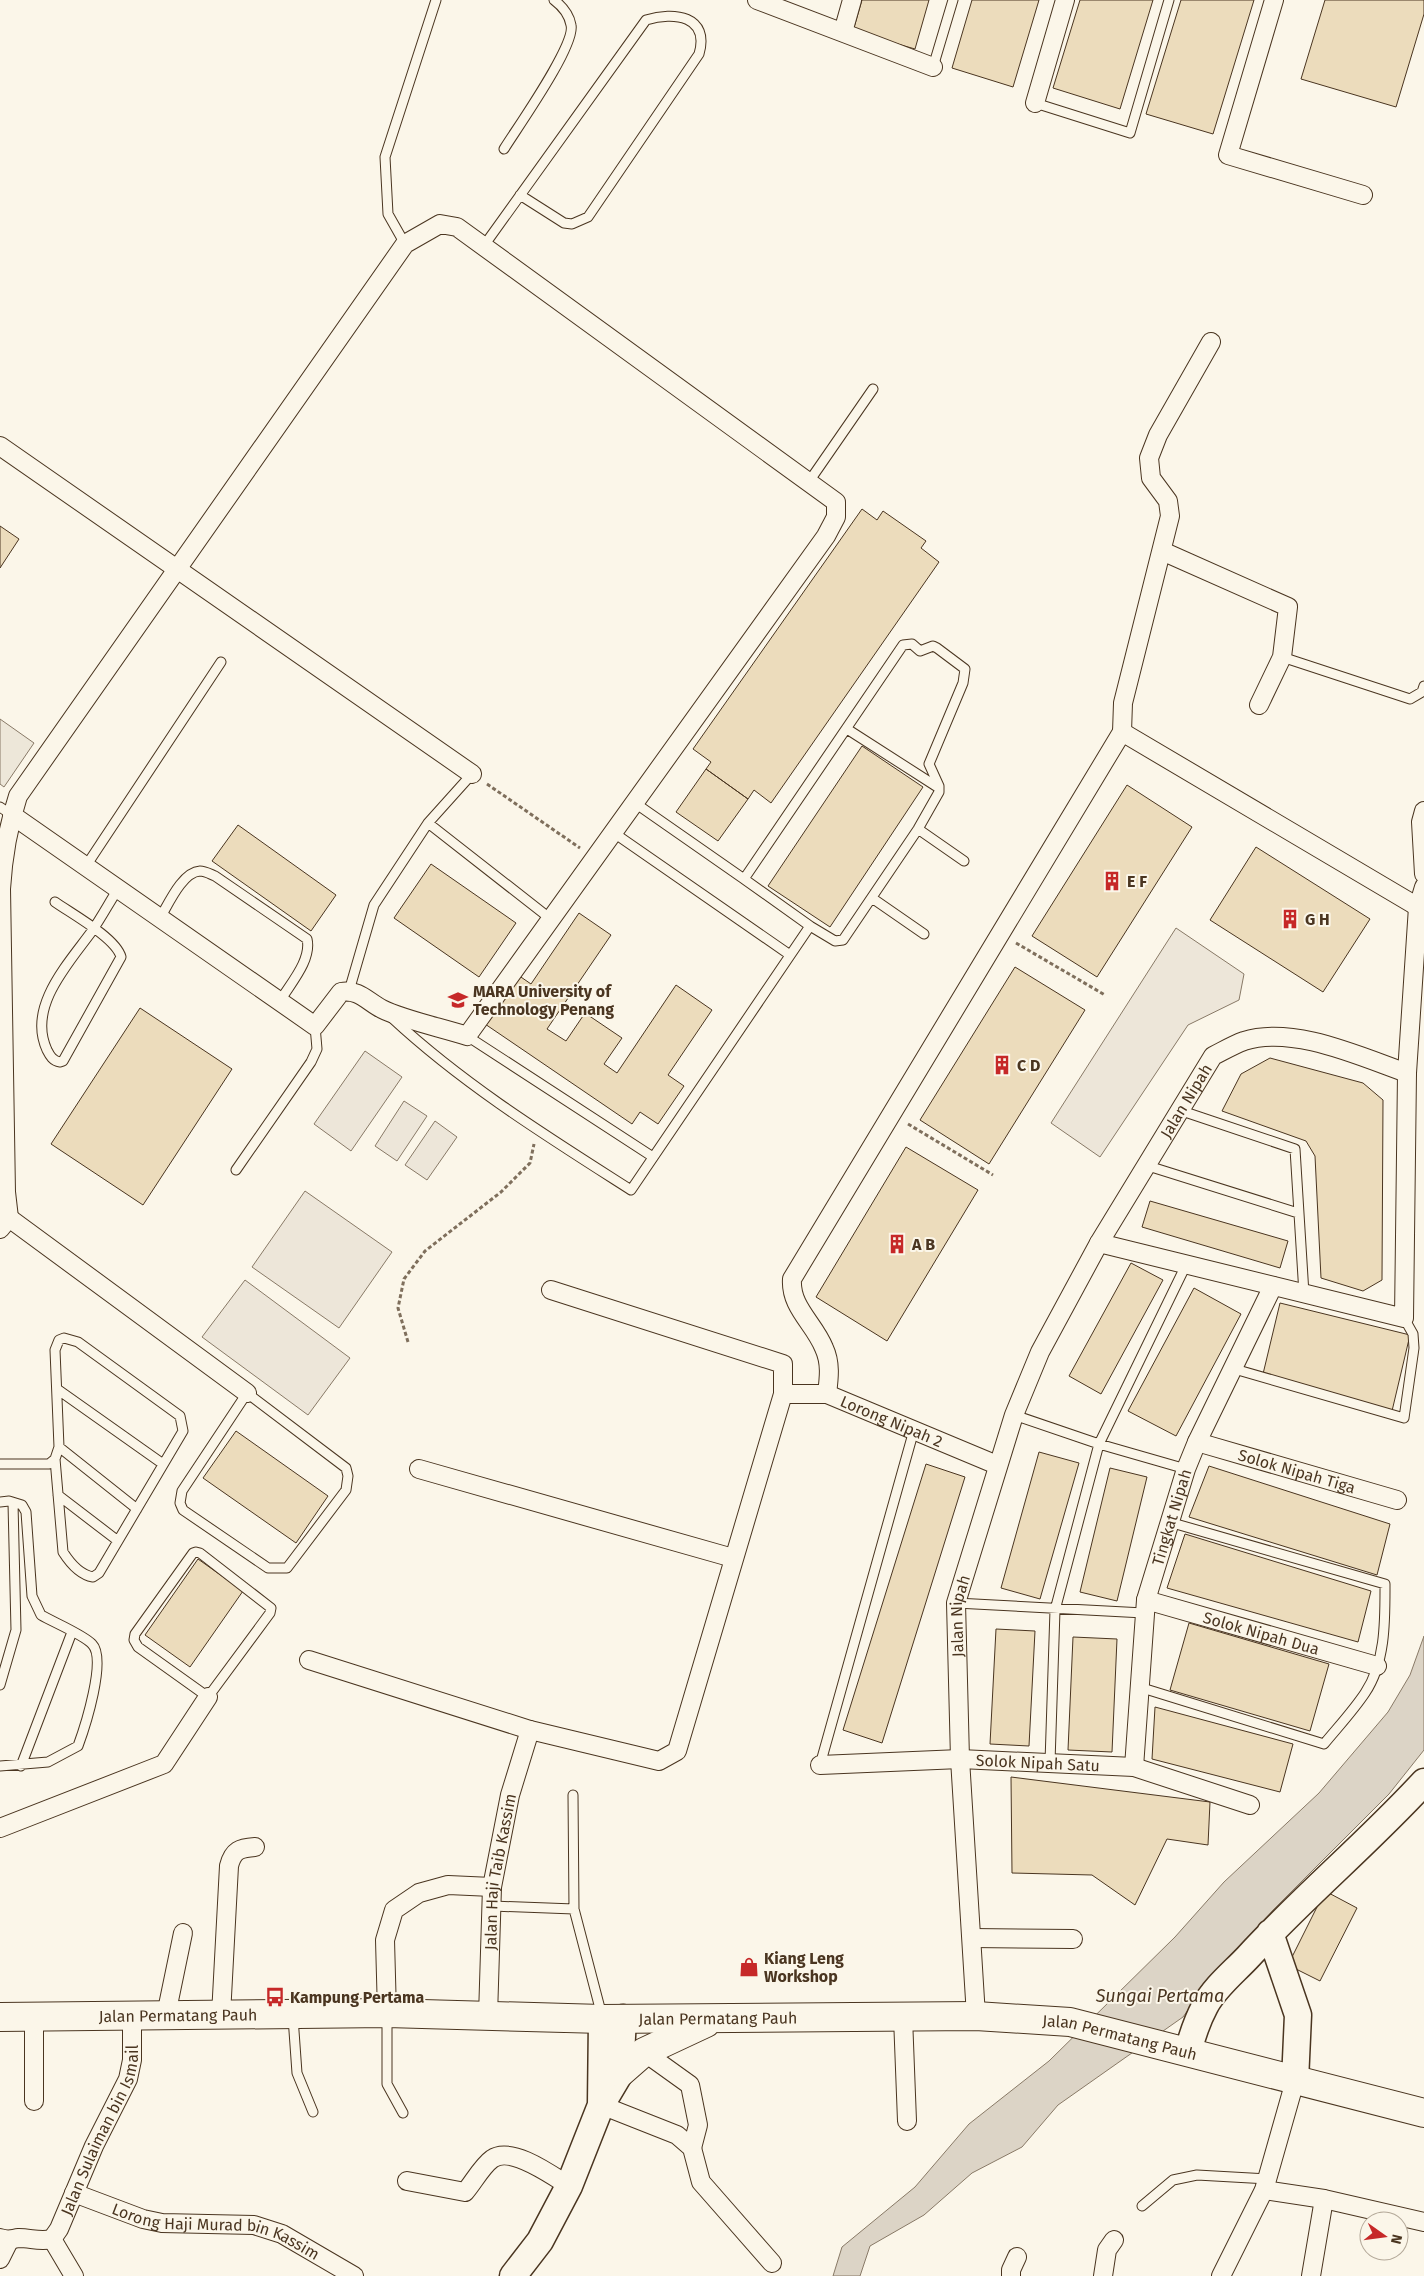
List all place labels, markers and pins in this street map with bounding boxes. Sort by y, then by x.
building icon: E F [1101,870,1123,892]
place label: E F [1127,872,1147,891]
building icon: G H [1279,908,1301,930]
place label: G H [1305,910,1330,929]
place label: MARA University of Technology Penang [473,982,614,1019]
school or university icon: MARA University of Technology Penang [447,989,469,1011]
building icon: C D [991,1054,1013,1076]
place label: C D [1017,1056,1040,1075]
building icon: A B [886,1233,908,1255]
place label: A B [911,1235,935,1254]
place label: Kiang Leng Workshop [764,1949,844,1986]
shop icon: Kiang Leng Workshop [738,1956,760,1978]
bus stop icon: Kampung Pertama [264,1986,286,2008]
place label: Kampung Pertama [290,1988,424,2007]

